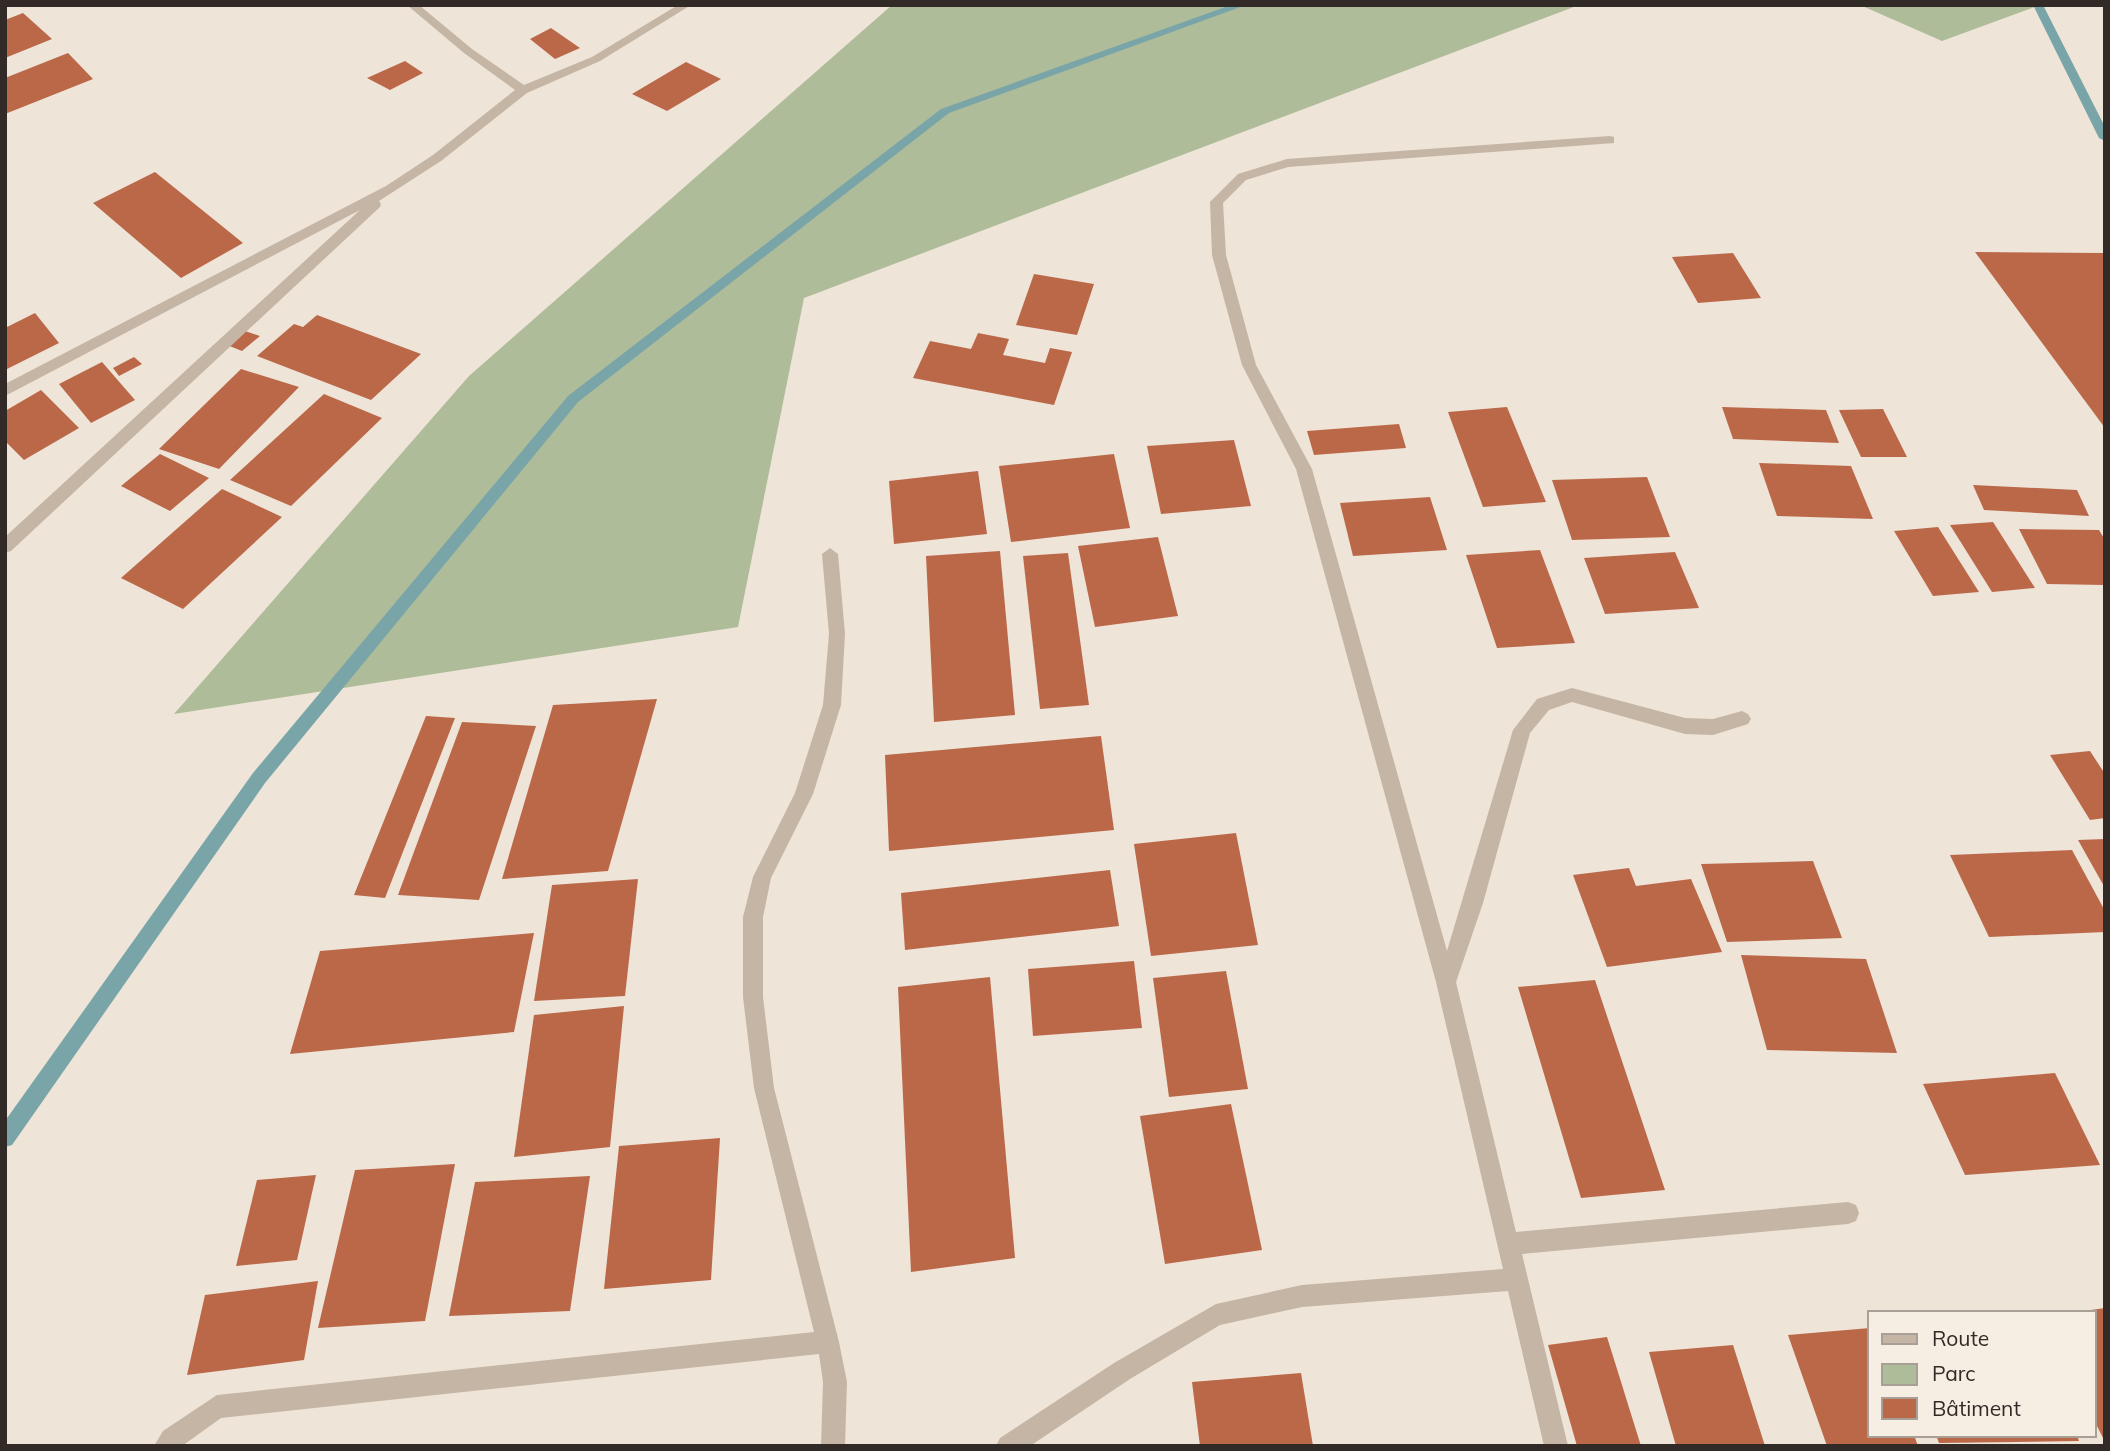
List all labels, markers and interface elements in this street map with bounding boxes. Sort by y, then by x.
legend [1868,1311,2096,1437]
text: Route [1932,1325,1989,1351]
text: Parc [1932,1360,1976,1386]
text: Bâtiment [1932,1395,2021,1421]

